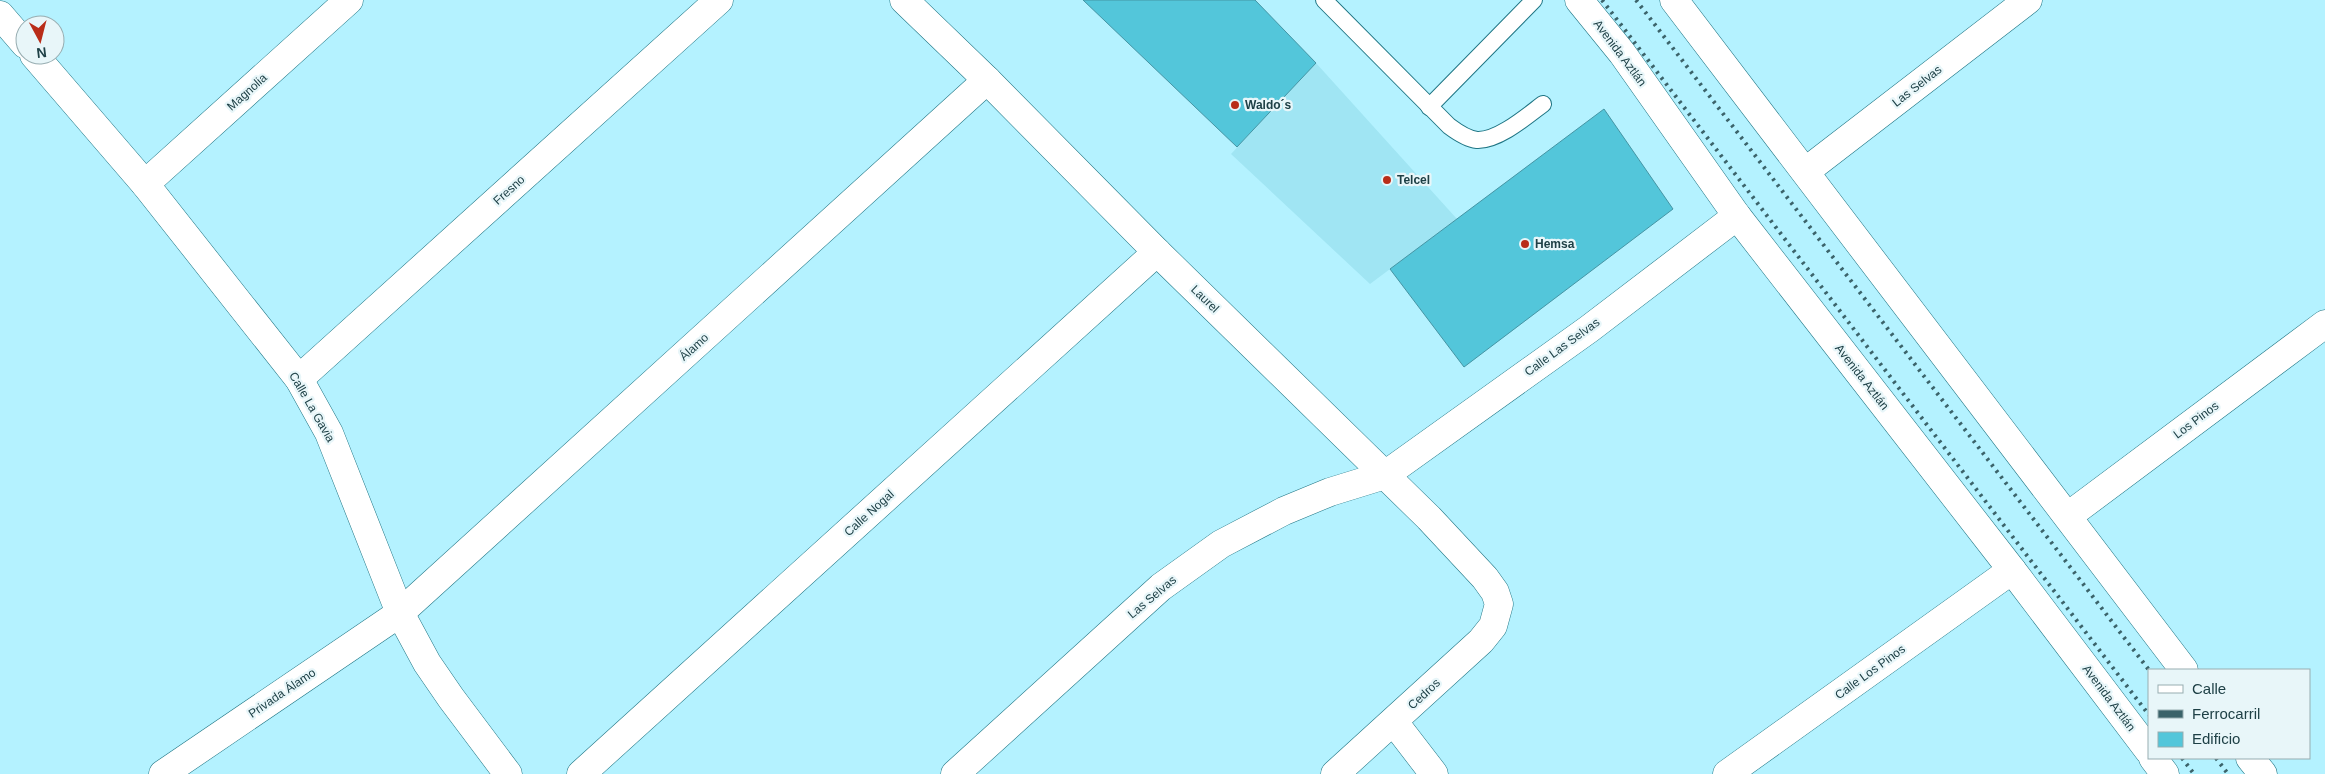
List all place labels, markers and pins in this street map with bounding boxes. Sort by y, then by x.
place label: Waldo´s [1245,98,1292,112]
marker: Waldo´s [1229,99,1241,111]
place label: Telcel [1397,173,1430,187]
marker: Telcel [1381,174,1393,186]
place label: Hemsa [1535,237,1575,251]
marker: Hemsa [1519,238,1531,250]

